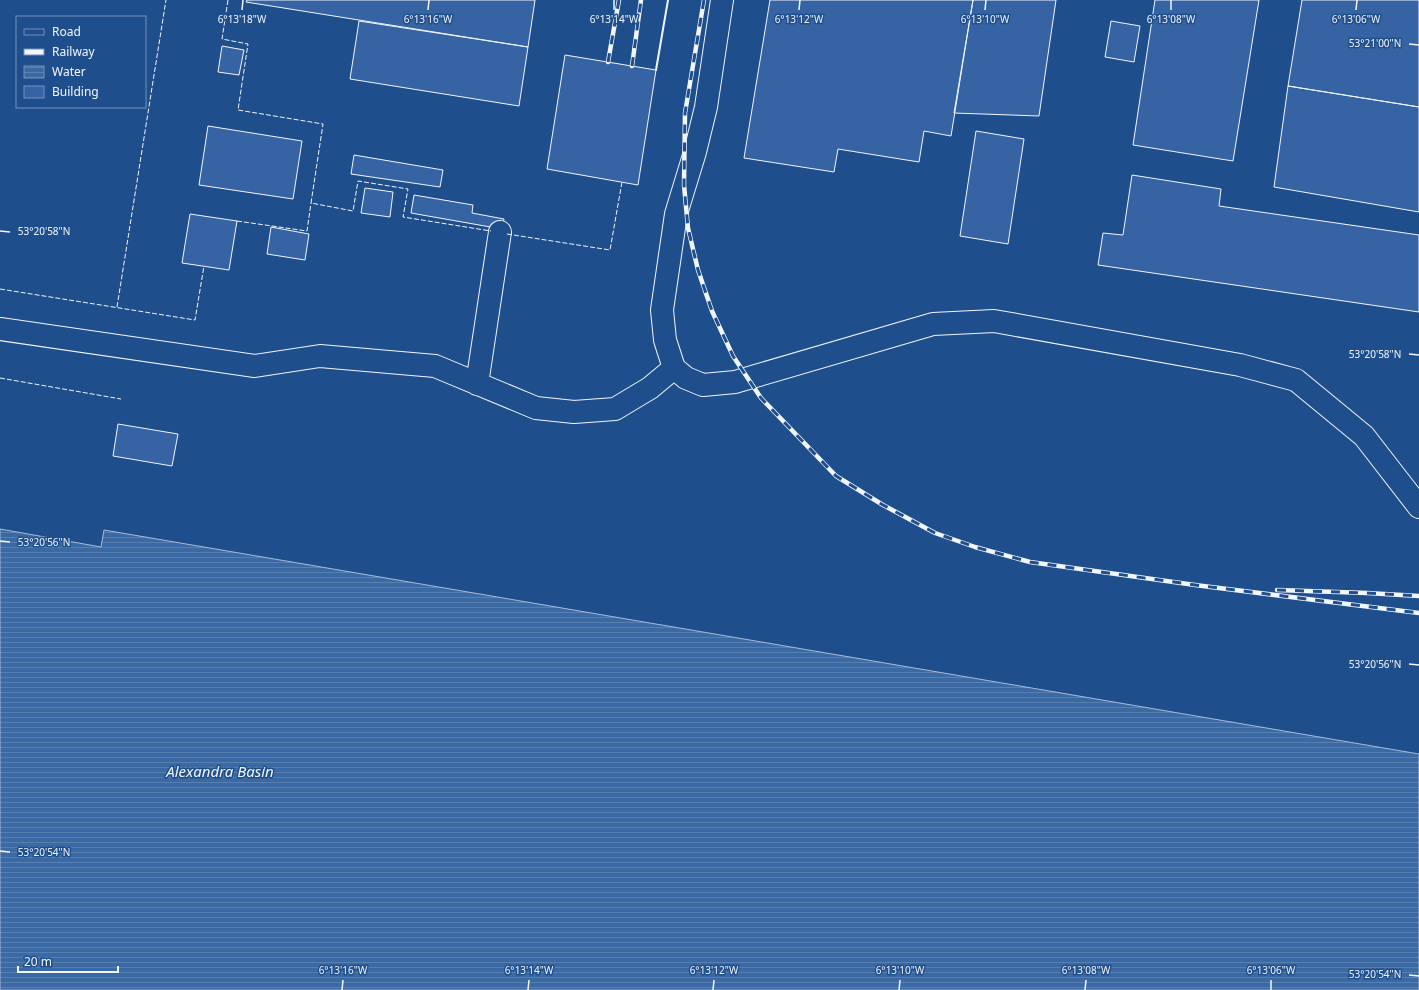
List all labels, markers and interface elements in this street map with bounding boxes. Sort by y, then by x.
text: 6°13'18"W [218,12,267,26]
text: 6°13'16"W [404,12,453,26]
text: 6°13'14"W [590,12,639,26]
text: 6°13'12"W [775,12,824,26]
text: 6°13'10"W [961,12,1010,26]
text: 6°13'08"W [1147,12,1196,26]
text: 6°13'06"W [1332,12,1381,26]
legend [16,16,146,108]
text: Road [52,23,81,40]
text: 53°21'00"N [1349,36,1401,50]
text: Railway [52,43,96,60]
text: Water [52,63,86,80]
text: Building [52,83,99,100]
text: 53°20'58"N [18,224,70,238]
text: 53°20'58"N [1349,347,1401,361]
text: 53°20'56"N [18,535,70,549]
text: 53°20'56"N [1349,657,1401,671]
water label: Alexandra Basin [165,761,274,781]
text: 53°20'54"N [18,845,70,859]
scale bar [18,948,118,974]
text: 20 m [24,953,52,970]
text: 6°13'16"W [319,963,368,977]
text: 6°13'14"W [505,963,554,977]
text: 6°13'12"W [690,963,739,977]
text: 6°13'10"W [876,963,925,977]
text: 6°13'08"W [1062,963,1111,977]
text: 6°13'06"W [1247,963,1296,977]
text: 53°20'54"N [1349,967,1401,981]

